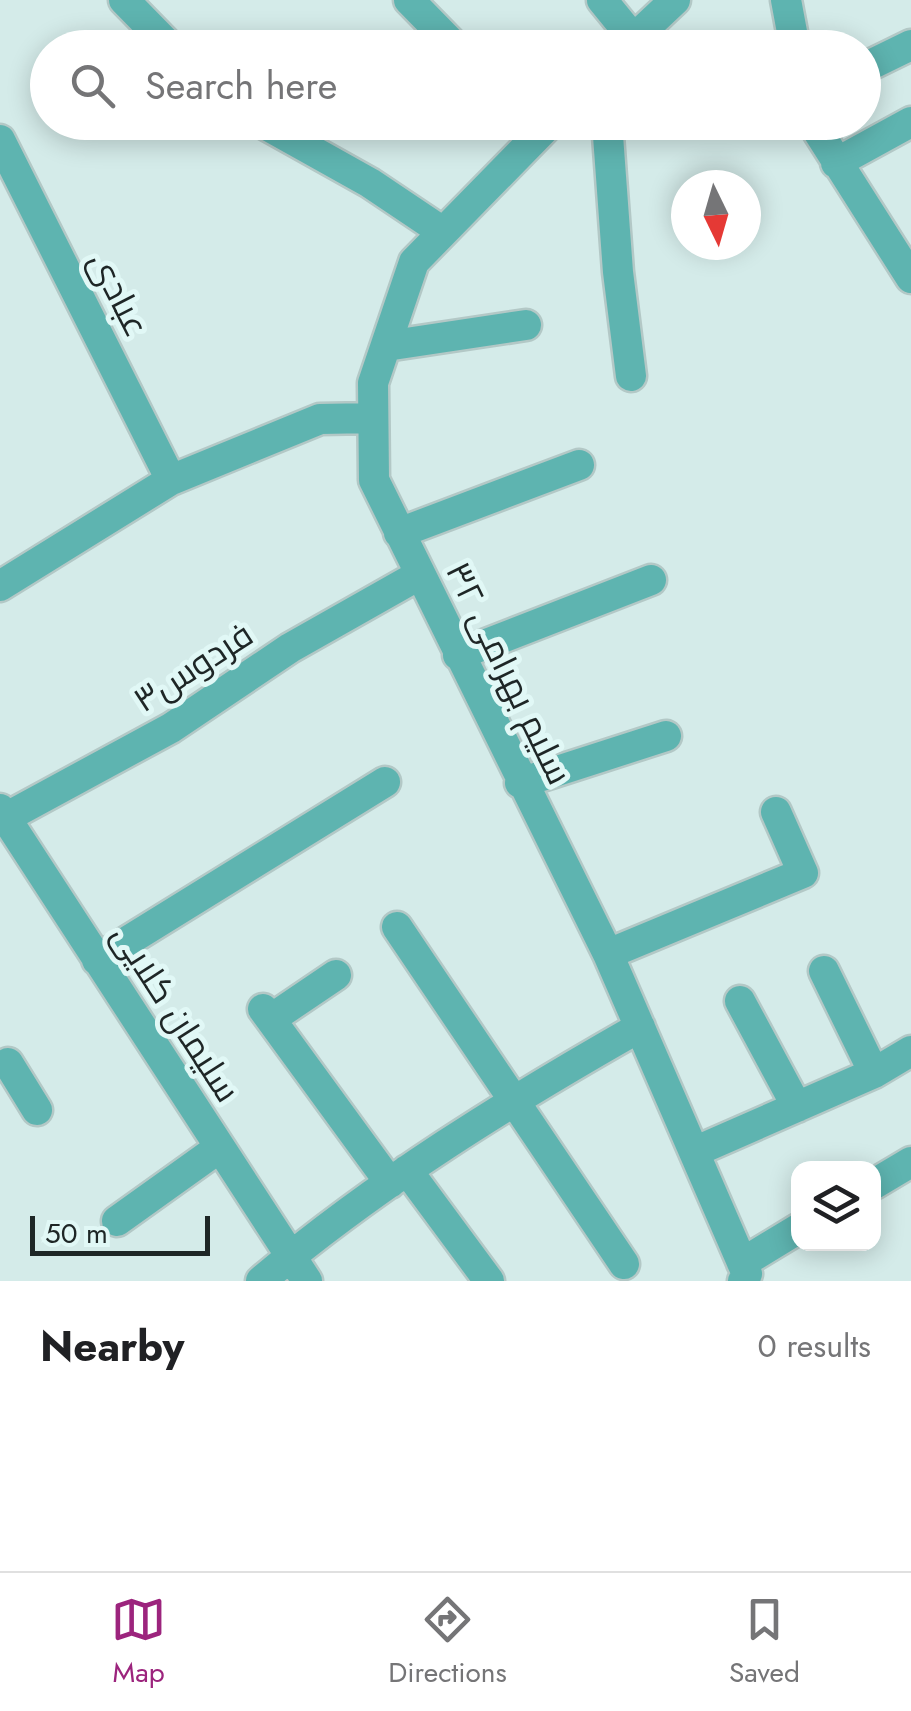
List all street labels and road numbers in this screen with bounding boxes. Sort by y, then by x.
street label: عبادی [76,243,162,345]
street label: سلیم بهرامی ۳۲ [434,553,584,793]
street label: فردوس۳ [123,610,263,724]
street label: سلیمان کلایی [100,914,252,1112]

